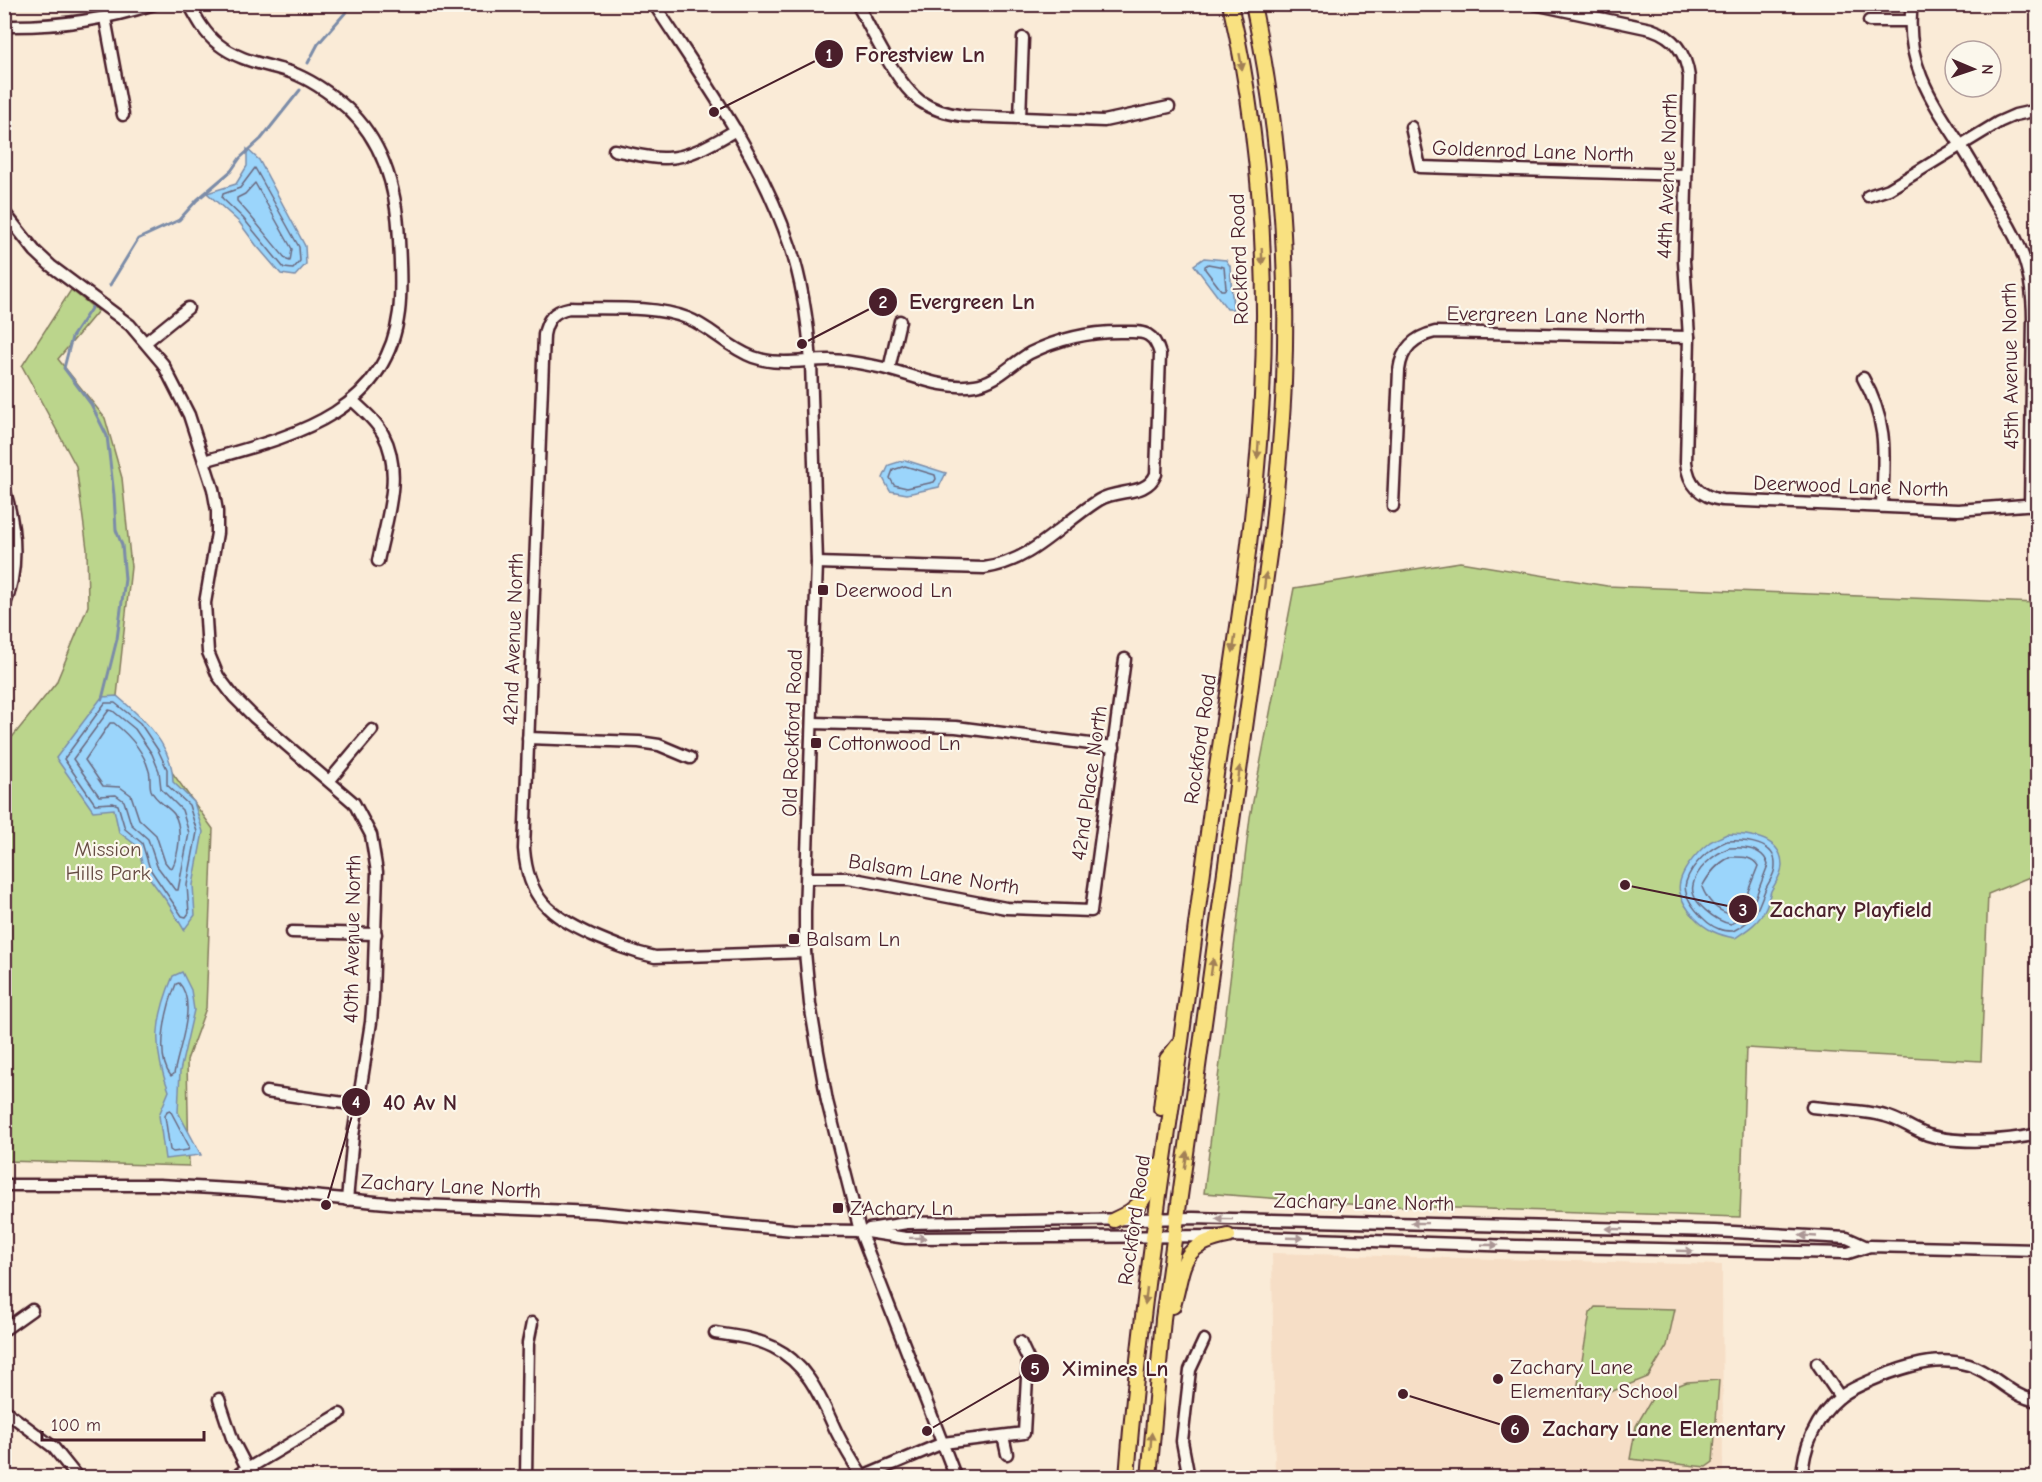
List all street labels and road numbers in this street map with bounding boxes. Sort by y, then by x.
street label: 44th Avenue North [1652,93,1682,259]
street label: Goldenrod Lane North [1432,135,1634,167]
street label: Rockford Road [1225,193,1253,325]
street label: 45th Avenue North [1997,282,2023,450]
street label: Evergreen Lane North [1446,301,1646,329]
street label: Deerwood Lane North [1753,471,1949,501]
street label: 42nd Avenue North [498,552,528,726]
street label: Old Rockford Road [777,649,807,817]
street label: Rockford Road [1179,672,1221,806]
street label: 42nd Place North [1066,704,1112,862]
street label: Balsam Lane North [847,849,1021,899]
street label: 40th Avenue North [339,854,365,1024]
street label: Rockford Road [1113,1153,1155,1287]
street label: Zachary Lane North [360,1169,542,1203]
street label: Zachary Lane North [1273,1188,1455,1216]

